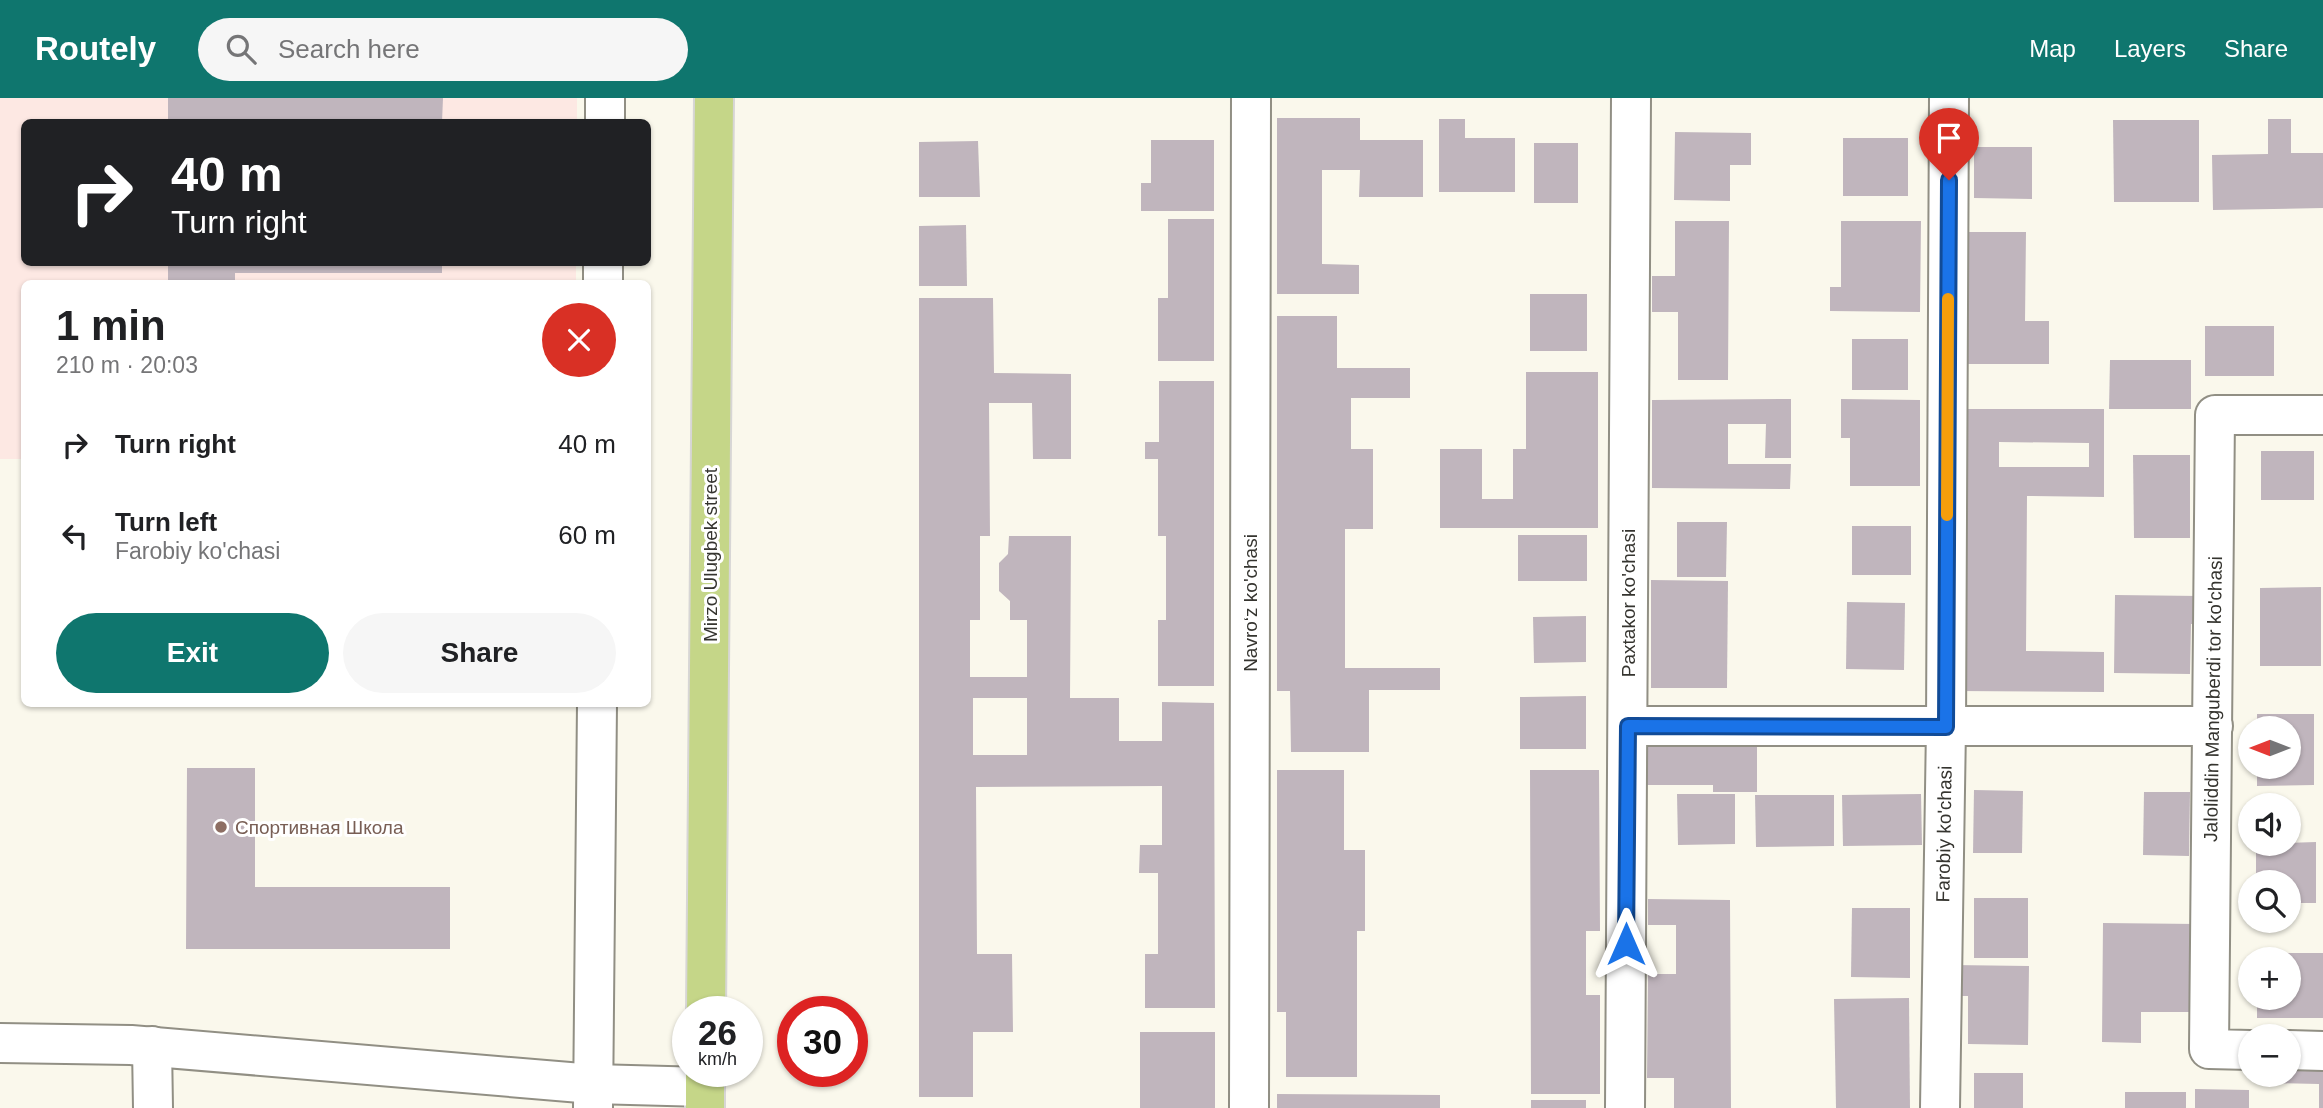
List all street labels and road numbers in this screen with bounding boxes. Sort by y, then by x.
street label: Mirzo Ulugbek street [700,467,721,642]
street label: Paxtakor ko'chasi [1618,529,1639,677]
street label: Navro‘z ko'chasi [1240,534,1261,672]
street label: Jaloliddin Manguberdi tor ko'chasi [2200,556,2226,842]
street label: Farobiy ko'chasi [1932,765,1956,903]

